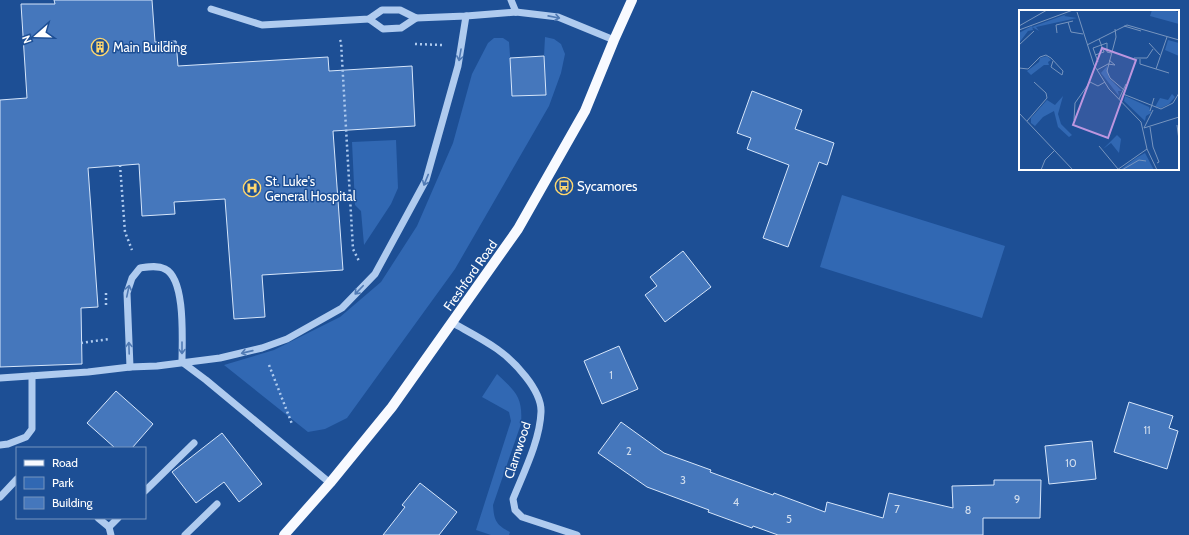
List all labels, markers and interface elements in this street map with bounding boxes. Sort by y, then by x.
inset map [1019,10,1179,170]
one-way arrow [547,14,560,22]
north arrow [16,16,56,56]
text: N [19,33,35,45]
building icon: Main Building [90,37,110,57]
place label: Main Building [113,39,187,55]
one-way arrow [456,48,464,61]
place label: St. Luke's General Hospital [265,173,356,204]
one-way arrow [421,173,429,185]
bus stop icon: Sycamores [554,176,574,196]
hospital icon: St. Luke's General Hospital [242,178,262,198]
place label: Sycamores [577,178,638,194]
street label: Freshford Road [440,237,500,313]
one-way arrow [125,285,133,298]
one-way arrow [354,285,364,295]
one-way arrow [178,341,186,354]
one-way arrow [125,342,133,355]
one-way arrow [240,348,253,356]
house number: 1 [609,368,613,382]
street label: Clarnwood [500,419,534,481]
house number: 11 [1143,423,1151,437]
house number: 2 [626,444,632,458]
legend [16,447,146,519]
text: Road [52,455,78,470]
house number: 10 [1065,456,1077,470]
house number: 3 [680,473,686,487]
text: Park [52,475,74,490]
house number: 9 [1014,492,1020,506]
text: Building [52,495,94,510]
house number: 4 [733,495,740,509]
house number: 7 [894,502,900,516]
house number: 8 [965,503,971,517]
house number: 5 [786,512,792,526]

